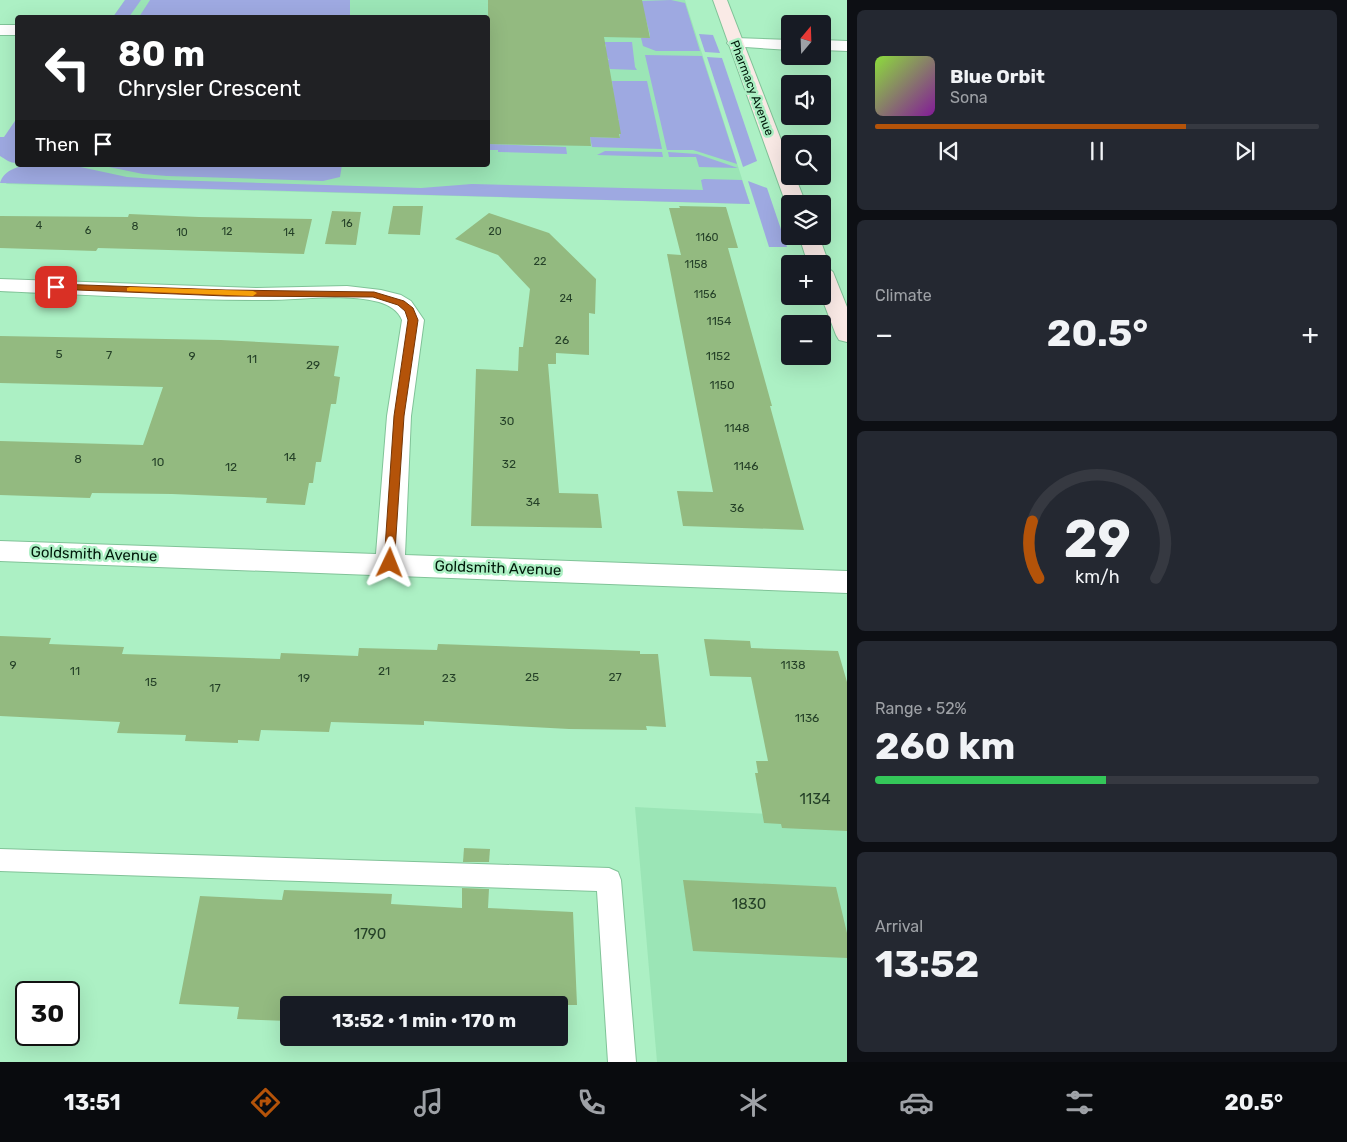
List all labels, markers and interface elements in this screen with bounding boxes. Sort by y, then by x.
north arrow [781,15,831,65]
map controls [781,15,831,365]
text: 80 m [118,33,205,75]
icon: left [35,35,100,100]
street label: Pharmacy Avenue [727,38,777,138]
text: Blue Orbit [950,65,1045,88]
text: Chrysler Crescent [118,75,301,102]
button: sound [781,75,831,125]
text: Sona [950,88,988,107]
icon: arrive [89,130,117,158]
text: Then [35,133,79,156]
button: search [781,135,831,185]
icon: previous [935,137,963,165]
icon: pause [1083,137,1111,165]
icon: next [1231,137,1259,165]
button: layers [781,195,831,245]
house number: 16 [341,217,353,230]
house number: 4 [36,219,43,232]
house number: 8 [132,220,139,233]
house number: 6 [85,224,92,237]
house number: 12 [221,225,233,238]
house number: 20 [488,225,502,238]
house number: 10 [176,226,188,239]
house number: 14 [283,226,295,239]
house number: 1160 [695,231,719,244]
house number: 22 [534,255,546,268]
button: + [781,255,831,305]
house number: 1158 [685,258,707,271]
pin [35,266,77,308]
icon: arrive [42,273,70,301]
text: Climate [875,286,932,305]
house number: 1156 [694,288,717,301]
house number: 24 [559,292,573,305]
text: 20.5° [1047,310,1148,356]
house number: 1154 [707,314,732,328]
button: − [781,315,831,365]
text: − [875,318,893,351]
text: + [1302,318,1319,351]
house number: 26 [555,333,569,347]
house number: 5 [55,347,63,361]
house number: 7 [106,348,112,362]
house number: 9 [188,349,196,363]
house number: 1152 [706,349,730,363]
house number: 11 [247,352,257,366]
house number: 29 [306,358,320,372]
house number: 1150 [709,378,735,392]
house number: 30 [500,414,514,428]
house number: 1148 [724,421,750,435]
house number: 14 [284,450,297,464]
house number: 8 [74,452,82,466]
house number: 10 [152,455,164,469]
house number: 32 [502,457,516,471]
house number: 1146 [734,459,758,473]
house number: 12 [225,460,237,474]
house number: 34 [526,495,541,509]
house number: 36 [730,501,744,515]
text: 29 [1063,508,1131,570]
position arrow [363,536,415,588]
street label: Goldsmith Avenue [30,543,158,565]
street label: Goldsmith Avenue [434,557,562,579]
text: km/h [1075,566,1119,587]
house number: 9 [9,658,17,672]
house number: 1138 [780,658,806,672]
house number: 11 [70,664,80,678]
house number: 21 [378,664,390,678]
house number: 25 [525,670,539,684]
house number: 27 [608,670,622,684]
house number: 19 [298,671,310,685]
house number: 23 [442,671,456,685]
house number: 15 [145,675,157,689]
house number: 17 [209,681,221,695]
text: Range · 52% [875,699,967,718]
house number: 1136 [795,711,819,725]
text: 260 km [875,723,1015,769]
house number: 1134 [799,790,831,808]
house number: 1830 [732,895,766,913]
text: Arrival [875,917,923,936]
house number: 1790 [354,925,386,943]
text: 13:52 [875,941,979,987]
speed limit sign: 30 [15,981,80,1046]
text: 13:52 · 1 min · 170 m [332,1009,516,1032]
icon: directions [248,1085,283,1120]
icon: music [411,1085,446,1120]
icon: phone [574,1085,609,1120]
icon: climate [736,1085,771,1120]
icon: car [899,1085,934,1120]
icon: filters [1062,1085,1097,1120]
text: 13:51 [64,1089,121,1116]
text: 20.5° [1225,1089,1283,1116]

